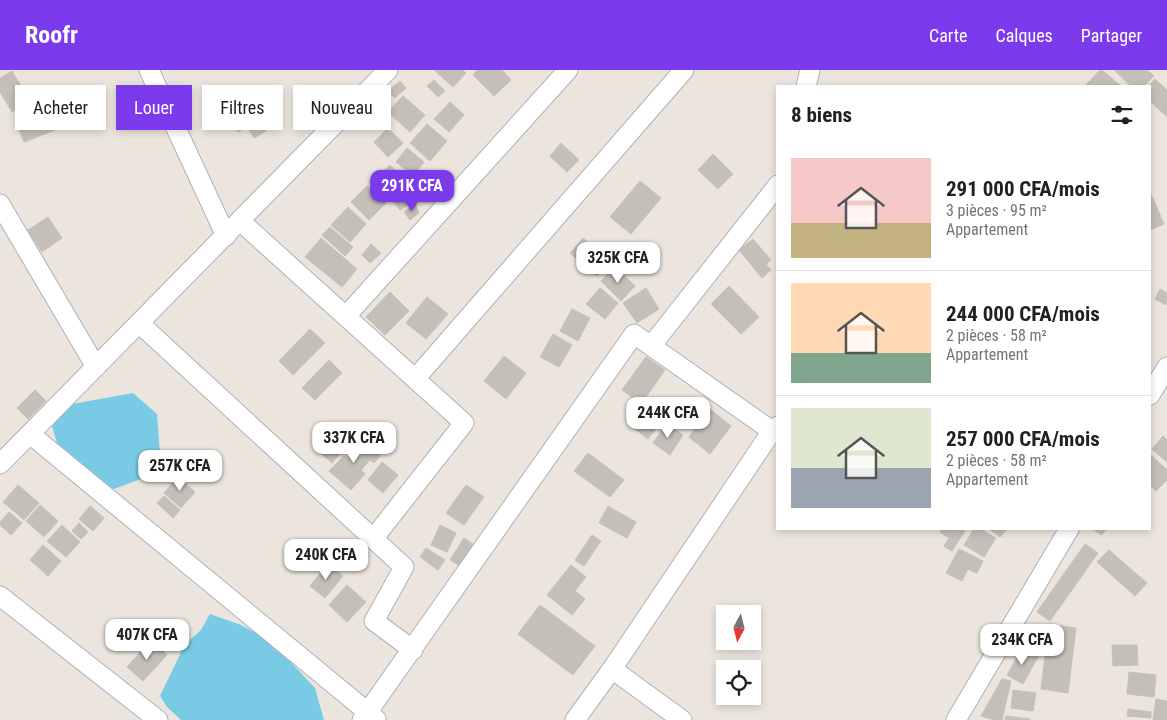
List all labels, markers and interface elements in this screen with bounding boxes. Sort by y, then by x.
text: Roofr [25,21,78,49]
text: Carte [929,25,968,46]
text: Calques [996,25,1053,46]
text: Partager [1081,25,1142,46]
chip: Acheter [15,85,106,130]
chip: Louer [116,85,192,130]
chip: Filtres [202,85,283,130]
chip: Nouveau [293,85,391,130]
icon: filters [1108,101,1136,129]
text: 8 biens [791,103,852,127]
pin: 291K CFA [360,170,464,212]
text: 291K CFA [381,176,443,195]
text: 291 000 CFA/mois [946,177,1100,201]
icon: home [831,178,891,238]
text: 3 pièces · 95 m² [946,201,1047,220]
text: Appartement [946,220,1028,239]
pin: 325K CFA [566,242,670,284]
text: 325K CFA [587,248,649,267]
text: 244 000 CFA/mois [946,302,1100,326]
icon: home [831,303,891,363]
text: 2 pièces · 58 m² [946,326,1047,345]
text: Appartement [946,345,1028,364]
pin: 244K CFA [616,396,720,439]
text: 244K CFA [637,403,699,422]
pin: 337K CFA [302,422,406,464]
text: 257 000 CFA/mois [946,427,1100,451]
text: 337K CFA [323,428,385,447]
icon: home [831,428,891,488]
pin: 257K CFA [128,450,232,492]
text: 2 pièces · 58 m² [946,451,1047,470]
text: 257K CFA [149,456,211,475]
text: Appartement [946,470,1028,489]
pin: 240K CFA [274,538,378,581]
text: 240K CFA [295,545,357,564]
north arrow [716,605,761,650]
map controls [716,605,761,705]
pin: 407K CFA [95,618,199,661]
pin: 234K CFA [970,624,1074,666]
text: 407K CFA [116,625,178,644]
text: 234K CFA [991,630,1053,649]
button: locate [716,660,761,705]

